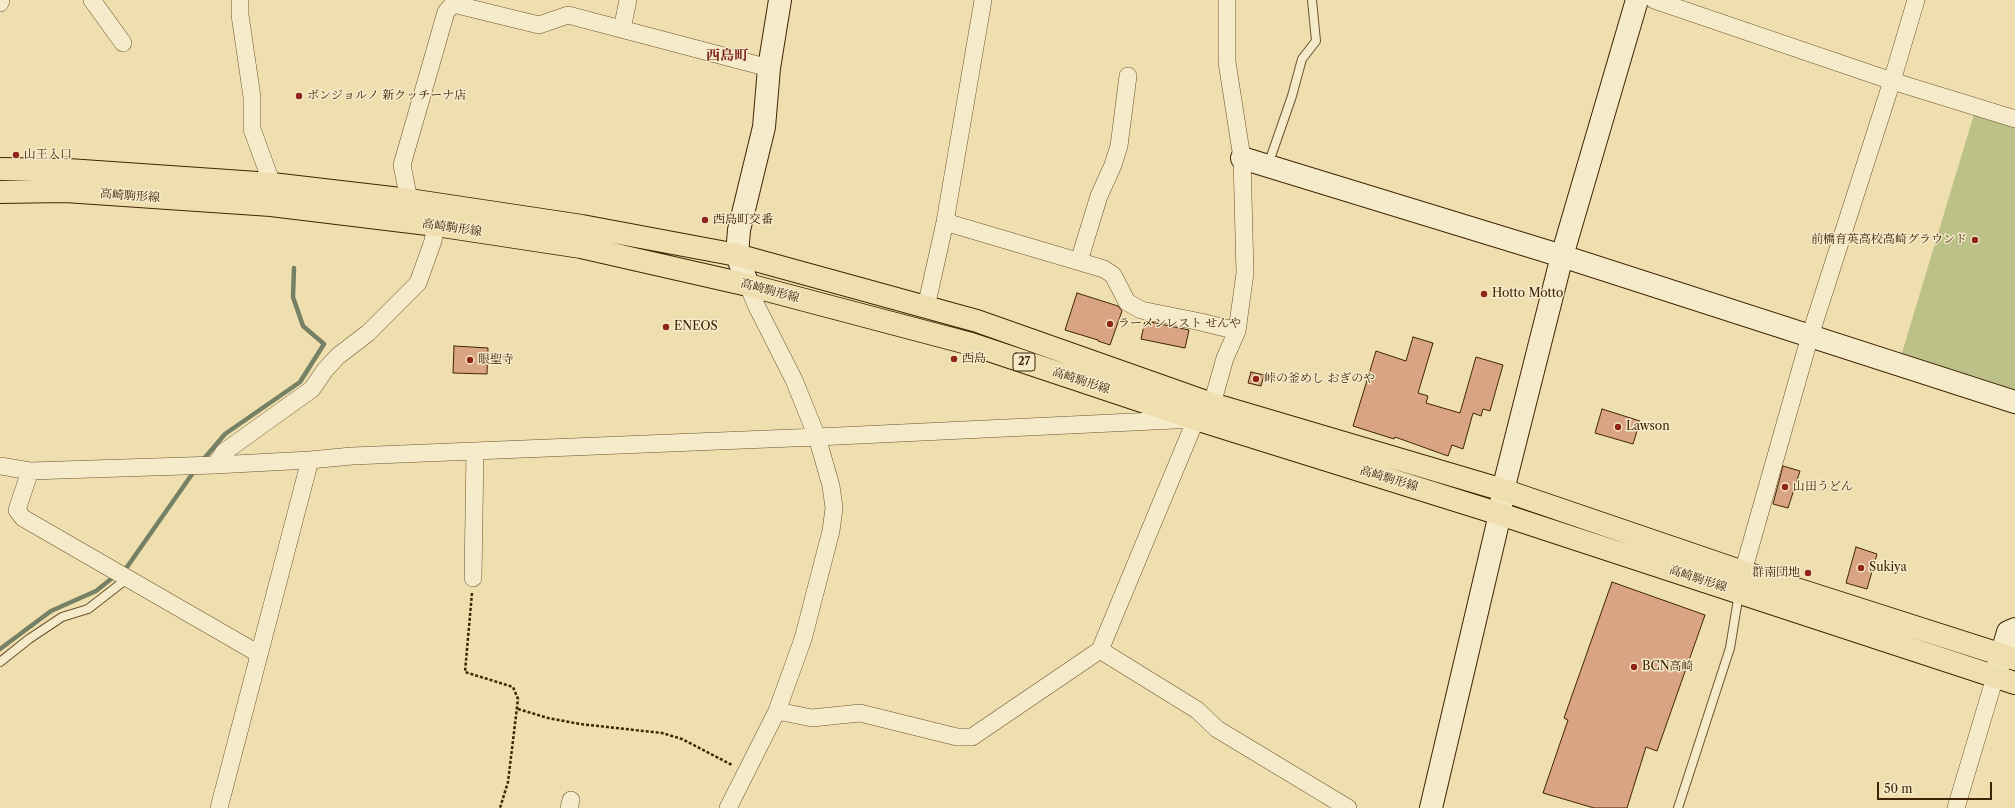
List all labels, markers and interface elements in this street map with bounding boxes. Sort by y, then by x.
district label: 西島町 [706,48,748,64]
place label: ボンジョルノ 新クッチーナ店 [307,89,466,103]
marker: ボンジョルノ 新クッチーナ店 [294,91,304,101]
place label: 山王入口 [24,148,72,162]
marker: 山王入口 [11,150,21,160]
street label: 高崎駒形線 [100,187,160,205]
place label: 西島町交番 [713,213,773,227]
marker: 西島町交番 [700,215,710,225]
street label: 高崎駒形線 [421,217,483,239]
place label: 前橋育英高校高崎グラウンド [1811,233,1967,247]
marker: 前橋育英高校高崎グラウンド [1970,235,1980,245]
street label: 高崎駒形線 [739,276,801,306]
place label: Hotto Motto [1492,287,1563,301]
marker: Hotto Motto [1479,289,1489,299]
place label: ラーメンレスト せんや [1118,317,1241,331]
marker: ラーメンレスト せんや [1105,319,1115,329]
place label: ENEOS [674,320,718,334]
marker: ENEOS [661,322,671,332]
place label: 西島 [962,352,986,366]
place label: 眼聖寺 [478,353,514,367]
road number: 27 [1013,353,1035,371]
marker: 西島 [949,354,959,364]
marker: 眼聖寺 [465,355,475,365]
street label: 高崎駒形線 [1050,365,1112,397]
place label: 峠の釜めし おぎのや [1264,372,1375,386]
marker: 峠の釜めし おぎのや [1251,374,1261,384]
place label: Lawson [1626,420,1670,434]
marker: Lawson [1613,422,1623,432]
street label: 高崎駒形線 [1358,463,1420,495]
place label: 山田うどん [1793,480,1853,494]
marker: 山田うどん [1780,482,1790,492]
place label: Sukiya [1869,561,1907,575]
street label: 高崎駒形線 [1667,563,1729,595]
marker: Sukiya [1856,563,1866,573]
place label: 群南団地 [1752,566,1800,580]
marker: 群南団地 [1803,568,1813,578]
place label: BCN高崎 [1642,660,1694,674]
marker: BCN高崎 [1629,662,1639,672]
scale bar [1879,774,1994,800]
text: 50 m [1884,781,1913,796]

